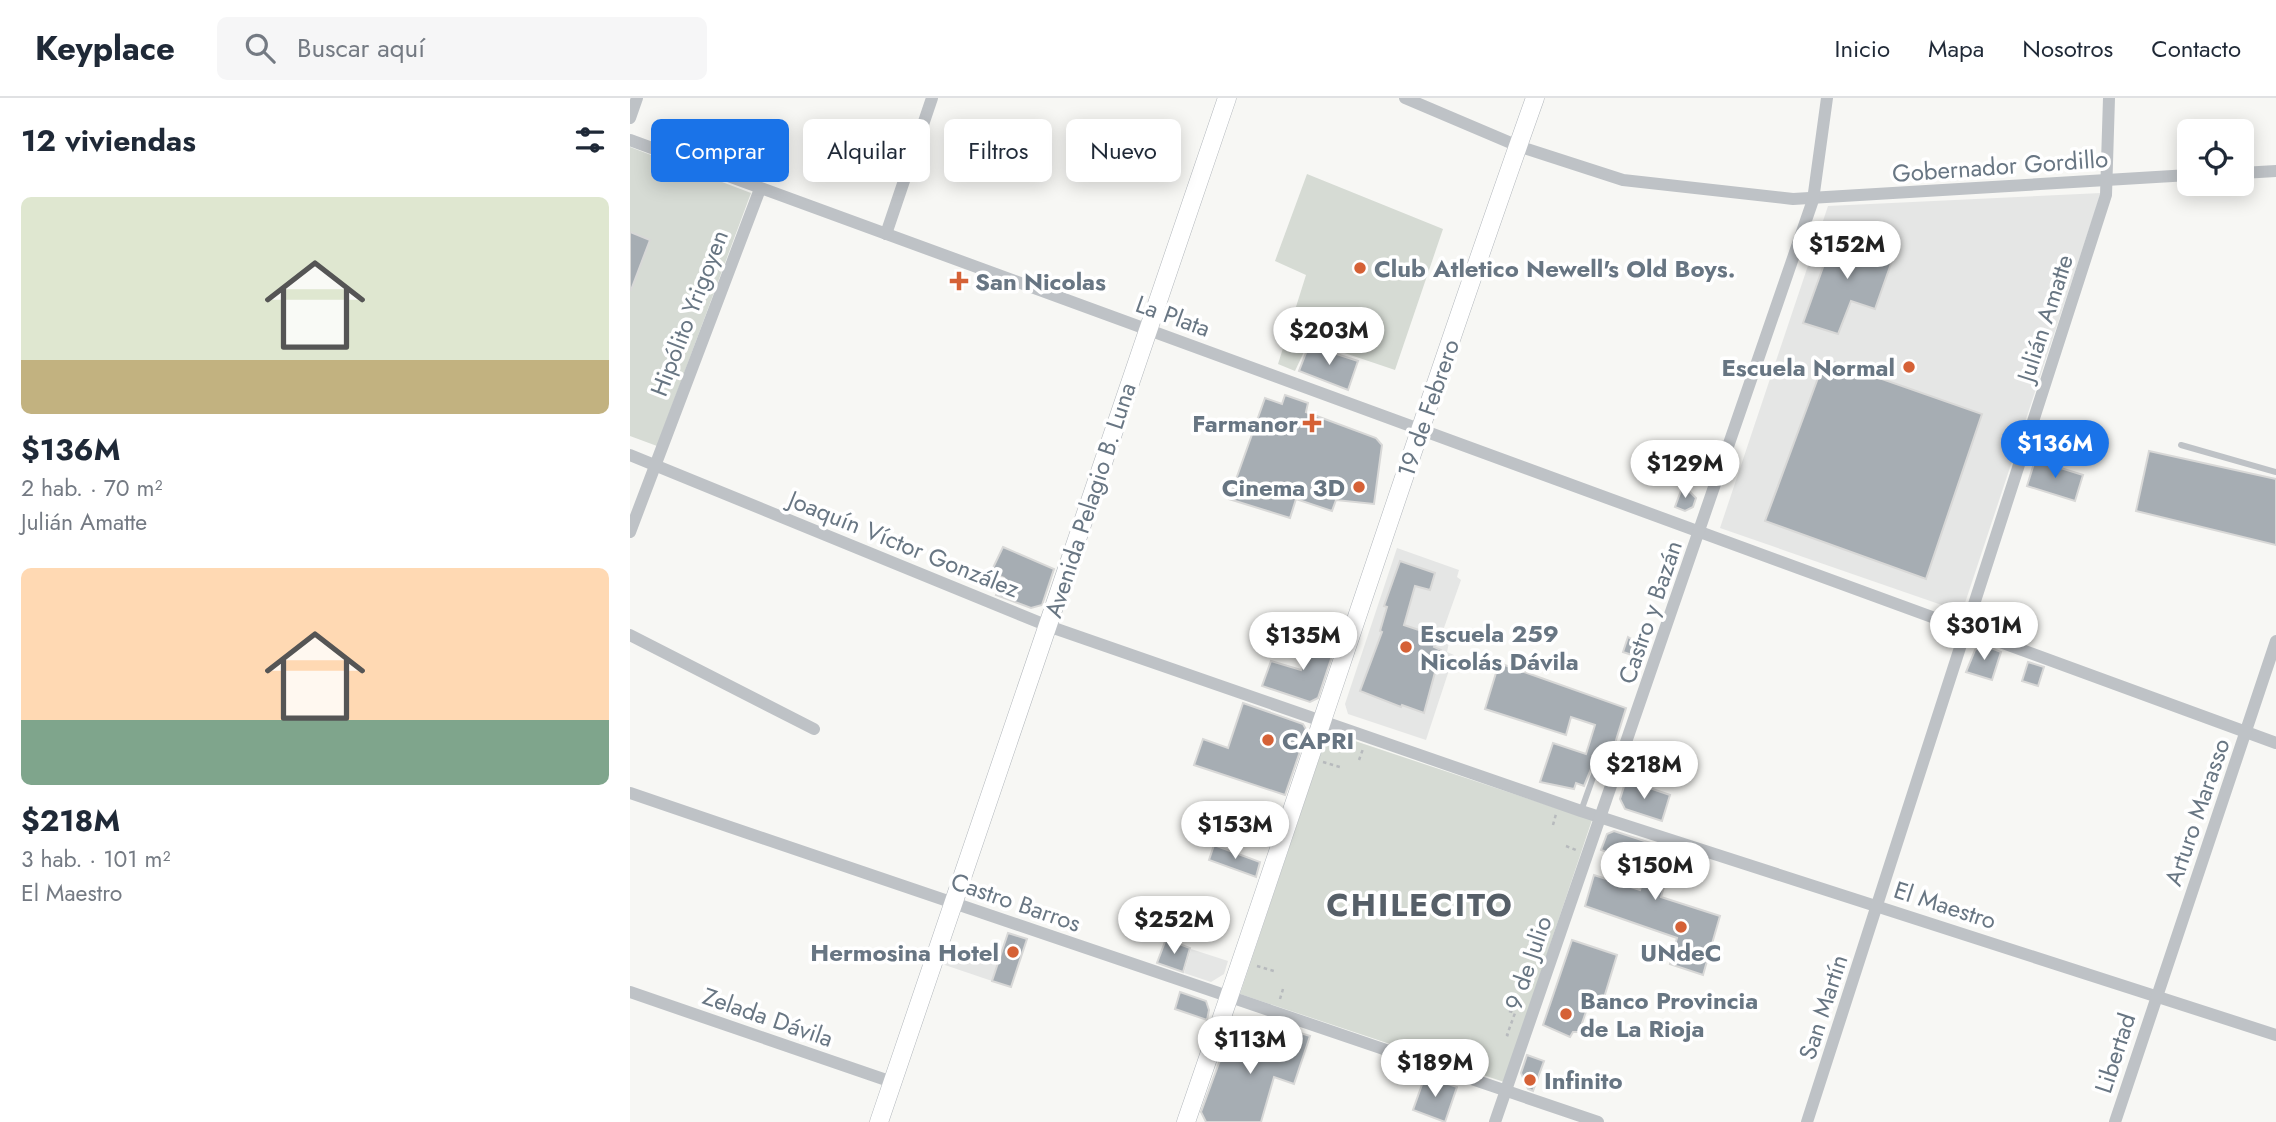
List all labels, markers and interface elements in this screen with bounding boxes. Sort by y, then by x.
search box [217,17,707,80]
text: Keyplace [35,25,175,72]
icon: search [241,29,279,67]
text: Buscar aquí [297,29,425,67]
text: Inicio [1835,31,1890,66]
text: Mapa [1928,31,1984,66]
text: Nosotros [2022,31,2113,66]
text: Contacto [2151,31,2241,66]
text: 12 viviendas [21,119,196,162]
chip: Comprar [651,119,789,182]
chip: Alquilar [803,119,930,182]
chip: Filtros [944,119,1052,182]
chip: Nuevo [1066,119,1181,182]
map controls [2177,119,2254,196]
button: locate [2177,119,2254,196]
icon: filters [571,121,609,159]
street label: Gobernador Gordillo [1891,141,2109,191]
pin: $152M [1798,222,1896,281]
street label: Hipólito Yrigoyen [641,225,737,401]
text: $152M [1809,227,1885,261]
icon: home [252,242,378,368]
street label: Julián Amatte [2007,250,2082,389]
place label: Club Atletico Newell's Old Boys. [1374,251,1735,286]
marker: Club Atletico Newell's Old Boys. [1352,260,1368,276]
place label: San Nicolas [975,264,1106,299]
marker: San Nicolas [949,271,969,291]
street label: La Plata [1131,286,1215,346]
pin: $203M [1280,308,1378,367]
text: $203M [1289,313,1369,347]
street label: 19 de Febrero [1388,334,1468,482]
place label: Escuela Normal [1721,350,1895,385]
marker: Escuela Normal [1901,359,1917,375]
street label: Avenida Pelagio B. Luna [1035,378,1145,622]
place label: Farmanor [1192,406,1298,441]
marker: Farmanor [1304,415,1320,431]
pin: $136M [2006,420,2104,480]
text: $136M [2017,426,2093,460]
text: $136M [21,428,120,471]
pin: $129M [1636,440,1734,500]
text: $129M [1647,446,1723,480]
place label: Cinema 3D [1222,470,1345,505]
text: 2 hab. · 70 m² [21,471,162,505]
marker: Cinema 3D [1351,479,1367,495]
street label: Joaquín Víctor González [781,481,1025,606]
text: Julián Amatte [21,505,147,539]
street label: Castro y Bazán [1609,536,1691,688]
pin: $301M [1935,602,2033,662]
text: $301M [1946,608,2022,642]
pin: $135M [1254,612,1352,672]
icon: home [252,613,378,739]
place label: Escuela 259 Nicolás Dávila [1420,616,1579,679]
text: $135M [1265,618,1341,652]
marker: Escuela 259 Nicolás Dávila [1398,639,1414,655]
place label: CAPRI [1282,723,1354,758]
marker: CAPRI [1260,732,1276,748]
street label: Arturo Marasso [2155,734,2239,890]
pin: $218M [1595,742,1693,801]
text: $218M [1606,747,1682,781]
text: $218M [21,799,120,842]
pin: $153M [1186,802,1284,861]
text: $153M [1197,807,1273,841]
text: 3 hab. · 101 m² [21,842,170,876]
pin: $150M [1606,842,1704,902]
text: $150M [1617,848,1693,882]
street label: Castro Barros [946,863,1086,941]
street label: El Maestro [1889,872,2001,938]
text: El Maestro [21,876,122,910]
district label: CHILECITO [1326,882,1514,928]
pin: $252M [1125,896,1223,956]
text: $252M [1134,902,1214,936]
street label: 9 de Julio [1496,911,1560,1015]
marker: UNdeC [1673,919,1689,935]
place label: Hermosina Hotel [810,935,999,970]
place label: UNdeC [1640,935,1722,970]
marker: Hermosina Hotel [1005,944,1021,960]
street label: San Martín [1790,950,1856,1064]
street label: Zelada Dávila [698,978,838,1056]
place label: Banco Provincia de La Rioja [1580,983,1758,1046]
marker: Banco Provincia de La Rioja [1558,1006,1574,1022]
street label: Libertad [2086,1008,2144,1098]
pin: $113M [1201,1016,1299,1076]
text: $113M [1214,1022,1286,1056]
pin: $189M [1386,1040,1484,1099]
text: $189M [1397,1045,1473,1079]
place label: Infinito [1544,1063,1623,1098]
marker: Infinito [1522,1072,1538,1088]

